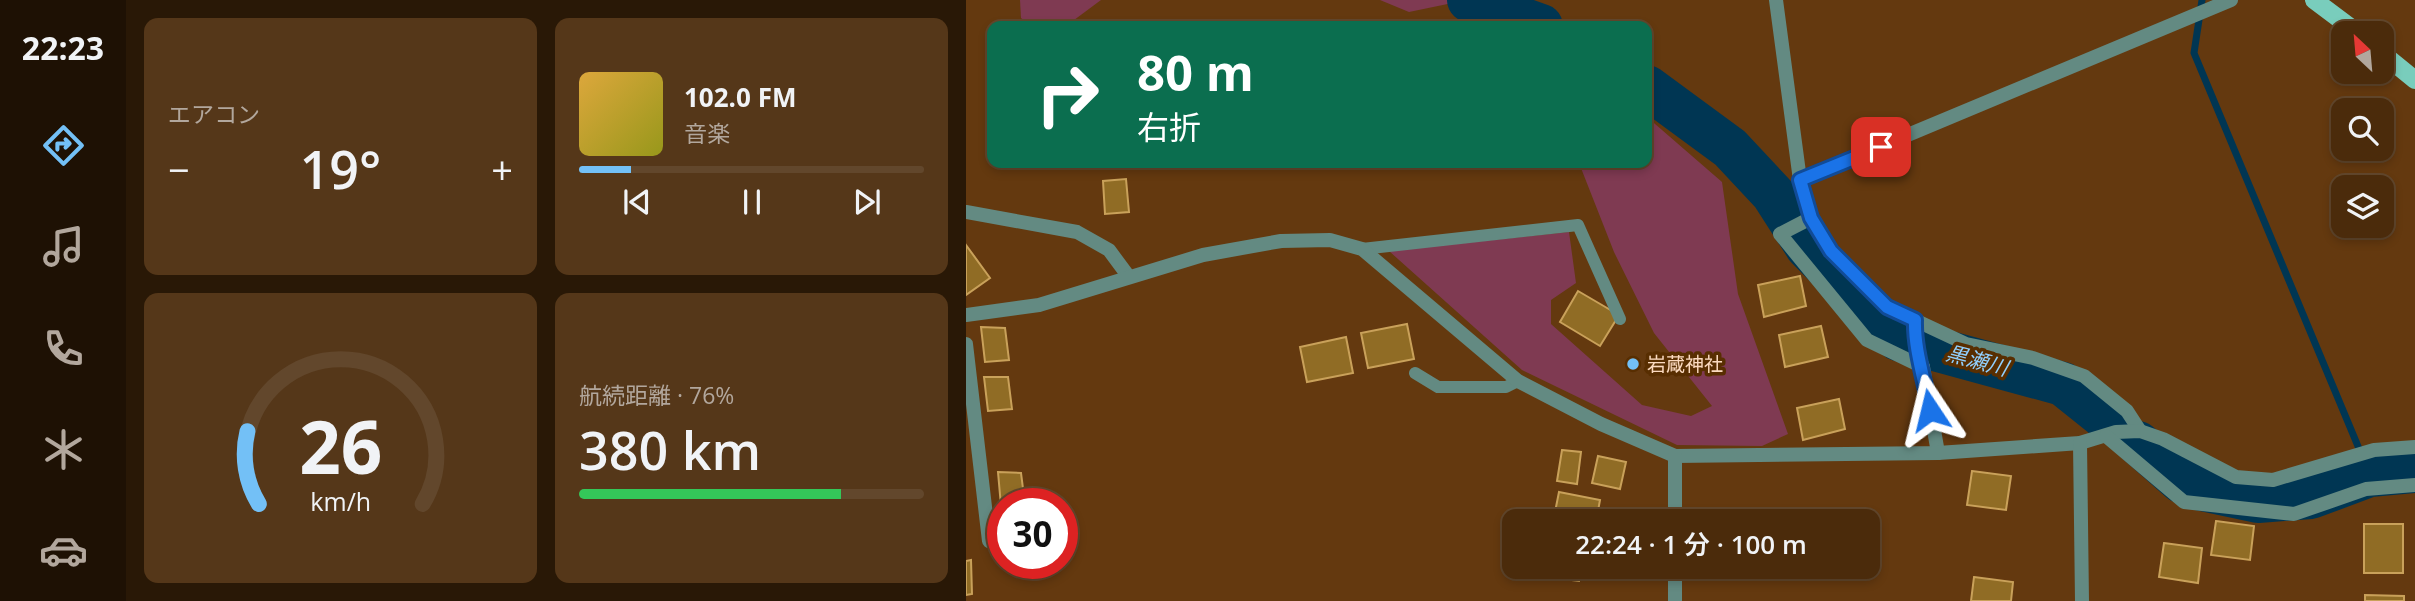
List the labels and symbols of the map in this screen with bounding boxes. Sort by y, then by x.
north arrow [2331,21,2394,84]
pin [1851,117,1911,177]
water label: 黒瀬川 [1943,338,2013,382]
place label: 岩蔵神社 [1647,351,1723,377]
marker: 岩蔵神社 [1625,356,1641,372]
position arrow [1893,373,1967,447]
speed limit sign: 30 [987,488,1078,579]

